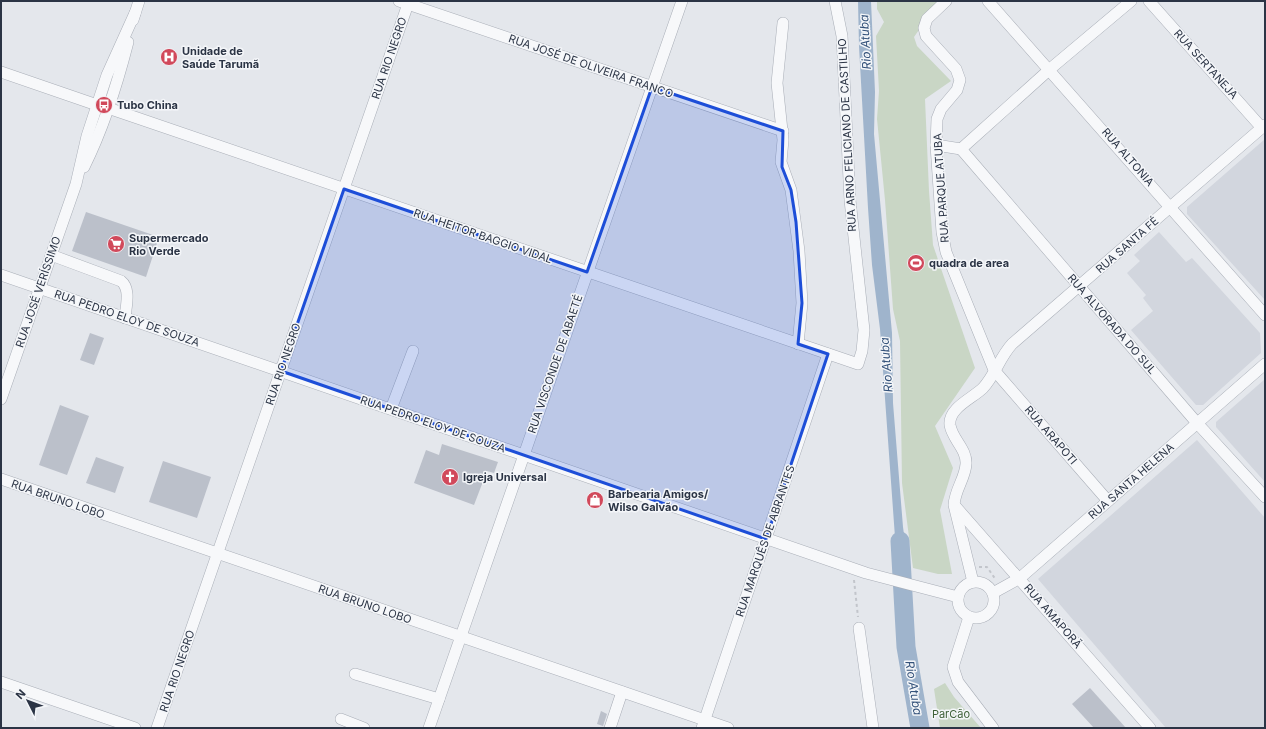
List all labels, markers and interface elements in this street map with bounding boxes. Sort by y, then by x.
water label: Rio Atuba [856,14,874,70]
street label: RUA RIO NEGRO [368,15,410,101]
street label: RUA SERTANEJA [1171,26,1241,102]
street label: RUA JOSÉ DE OLIVEIRA FRANCO [507,31,675,101]
street label: RUA ARNO FELICIANO DE CASTILHO [835,38,859,232]
place label: Unidade de Saúde Tarumã [182,44,259,71]
hospital icon: Unidade de Saúde Tarumã [159,47,179,67]
bus stop icon: Tubo China [94,95,114,115]
place label: Tubo China [117,98,178,112]
street label: RUA ALTONIA [1099,125,1157,189]
street label: RUA PARQUE ATUBA [930,132,952,243]
street label: RUA HEITOR BAGGIO VIDAL [412,206,554,266]
street label: RUA SANTA FÉ [1093,214,1161,276]
place label: Supermercado Rio Verde [129,231,209,258]
street label: RUA JOSÉ VERÍSSIMO [12,234,64,350]
supermarket icon: Supermercado Rio Verde [106,234,126,254]
sports icon: quadra de area [906,253,926,273]
place label: quadra de area [929,256,1009,270]
street label: RUA ALVORADA DO SUL [1065,271,1159,377]
street label: RUA PEDRO ELOY DE SOUZA [52,287,202,350]
street label: RUA VISCONDE DE ABAETÉ [525,293,585,435]
street label: RUA RIO NEGRO [262,321,304,407]
water label: Rio Atuba [877,337,895,393]
street label: RUA PEDRO ELOY DE SOUZA [358,393,508,456]
street label: RUA ARAPOTI [1022,403,1080,467]
street label: RUA SANTA HELENA [1085,440,1177,522]
street label: RUA MARQUÊS DE ABRANTES [732,463,798,619]
church icon: Igreja Universal [440,467,460,487]
place label: Igreja Universal [463,470,547,484]
street label: RUA BRUNO LOBO [9,476,107,522]
place label: Barbearia Amigos/ Wilso Galvão [608,487,709,514]
shop icon: Barbearia Amigos/ Wilso Galvão [585,490,605,510]
street label: RUA BRUNO LOBO [316,581,414,627]
street label: RUA AMAPORÃ [1021,581,1085,651]
street label: RUA RIO NEGRO [156,628,198,714]
water label: Rio Atuba [902,660,926,716]
north arrow [8,681,48,721]
text: N [13,687,29,702]
park label: ParCão [932,707,970,721]

